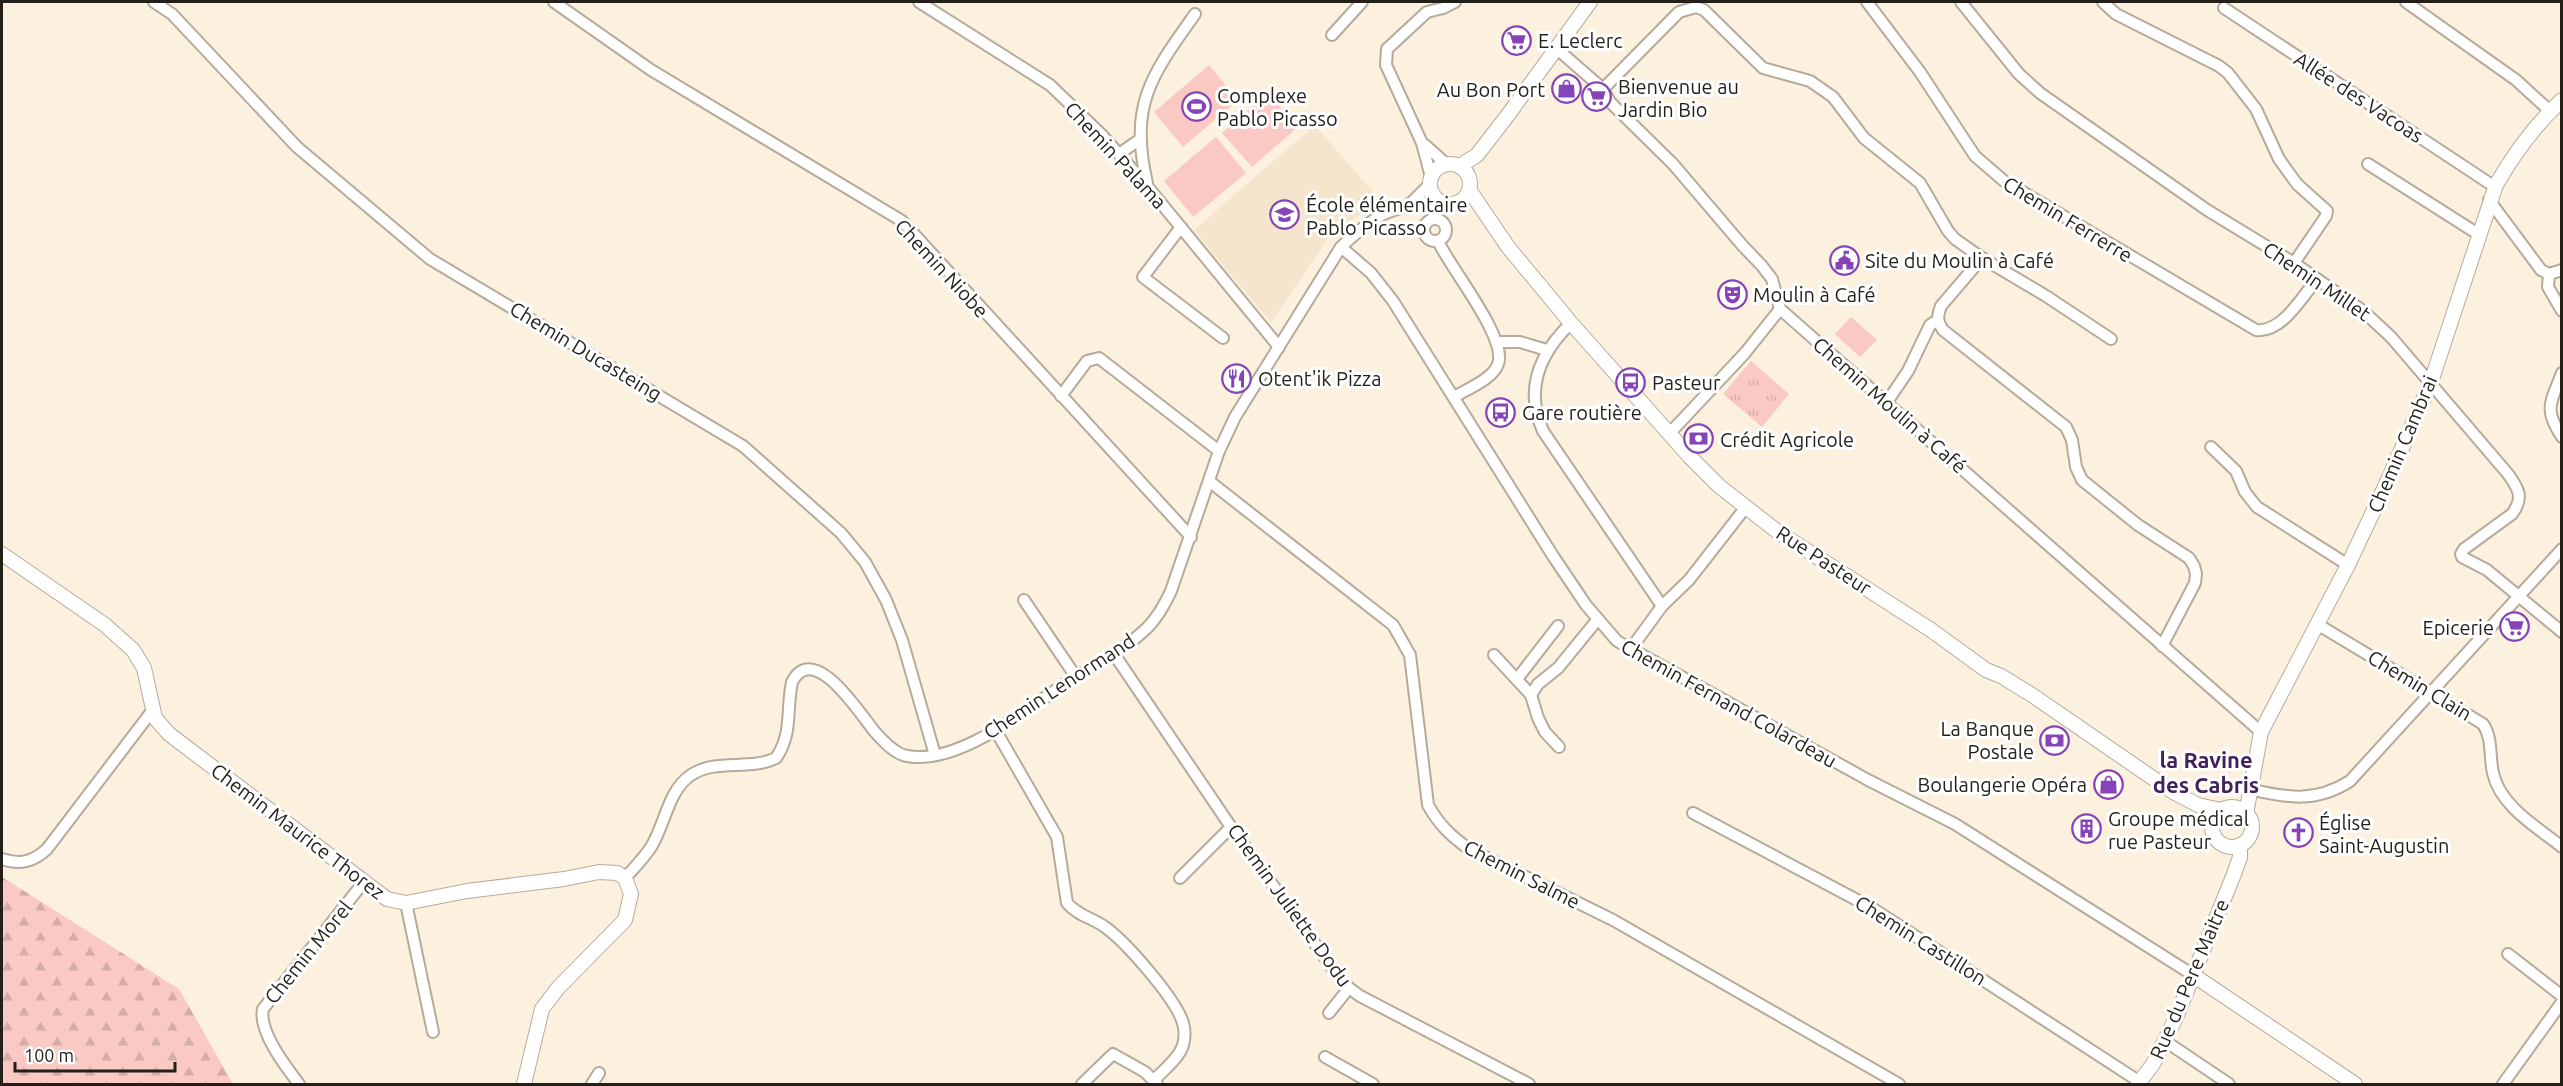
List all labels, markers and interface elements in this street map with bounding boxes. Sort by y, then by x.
supermarket icon: E. Leclerc [1501,24,1533,56]
place label: E. Leclerc [1538,29,1623,52]
street label: Allée des Vacoas [2290,47,2428,147]
shop icon: Au Bon Port [1550,73,1582,105]
place label: Bienvenue au Jardin Bio [1618,75,1739,121]
place label: Au Bon Port [1437,78,1545,101]
supermarket icon: Bienvenue au Jardin Bio [1581,81,1613,113]
place label: Complexe Pablo Picasso [1217,84,1338,130]
sports icon: Complexe Pablo Picasso [1180,90,1212,122]
street label: Chemin Palama [1061,97,1171,213]
street label: Chemin Ferrerre [1999,171,2137,267]
place label: École élémentaire Pablo Picasso [1306,193,1468,239]
school or university icon: École élémentaire Pablo Picasso [1269,199,1301,231]
street label: Chemin Niobe [890,214,994,322]
street label: Chemin Millet [2259,237,2375,325]
public building icon: Site du Moulin à Café [1828,244,1860,276]
place label: Site du Moulin à Café [1865,249,2054,272]
theatre icon: Moulin à Café [1716,278,1748,310]
place label: Moulin à Café [1753,283,1876,306]
street label: Chemin Ducasteing [506,297,666,405]
street label: Chemin Moulin à Café [1809,332,1971,478]
restaurant icon: Otent'ik Pizza [1221,362,1253,394]
bus stop icon: Pasteur [1615,366,1647,398]
place label: Otent'ik Pizza [1258,367,1381,390]
place label: Pasteur [1652,371,1721,394]
street label: Chemin Cambrai [2363,372,2441,516]
bus stop icon: Gare routière [1485,396,1517,428]
place label: Gare routière [1522,401,1642,424]
bank icon: Crédit Agricole [1683,423,1715,455]
place label: Crédit Agricole [1720,428,1854,451]
street label: Rue Pasteur [1772,521,1876,599]
supermarket icon: Epicerie [2499,611,2531,643]
place label: Epicerie [2422,616,2494,639]
street label: Chemin Lenormand [979,629,1139,743]
street label: Chemin Fernand Colardeau [1617,634,1841,772]
street label: Chemin Clain [2364,645,2476,725]
place label: La Banque Postale [1940,717,2034,763]
bank icon: La Banque Postale [2039,724,2071,756]
district label: la Ravine des Cabris [2153,747,2259,797]
street label: Chemin Maurice Thorez [207,758,389,904]
shop icon: Boulangerie Opéra [2092,768,2124,800]
place label: Boulangerie Opéra [1918,773,2087,796]
place label: Groupe médical rue Pasteur [2108,807,2249,853]
place label: Église Saint-Augustin [2319,811,2449,857]
building icon: Groupe médical rue Pasteur [2071,813,2103,845]
church icon: Église Saint-Augustin [2282,817,2314,849]
street label: Chemin Juliette Dodu [1223,819,1357,991]
street label: Chemin Salme [1460,835,1584,913]
street label: Chemin Castillon [1851,890,1991,990]
street label: Rue du Pere Maitre [2145,895,2233,1063]
street label: Chemin Morel [259,896,357,1008]
scale bar [15,1035,176,1073]
text: 100 m [24,1045,74,1065]

